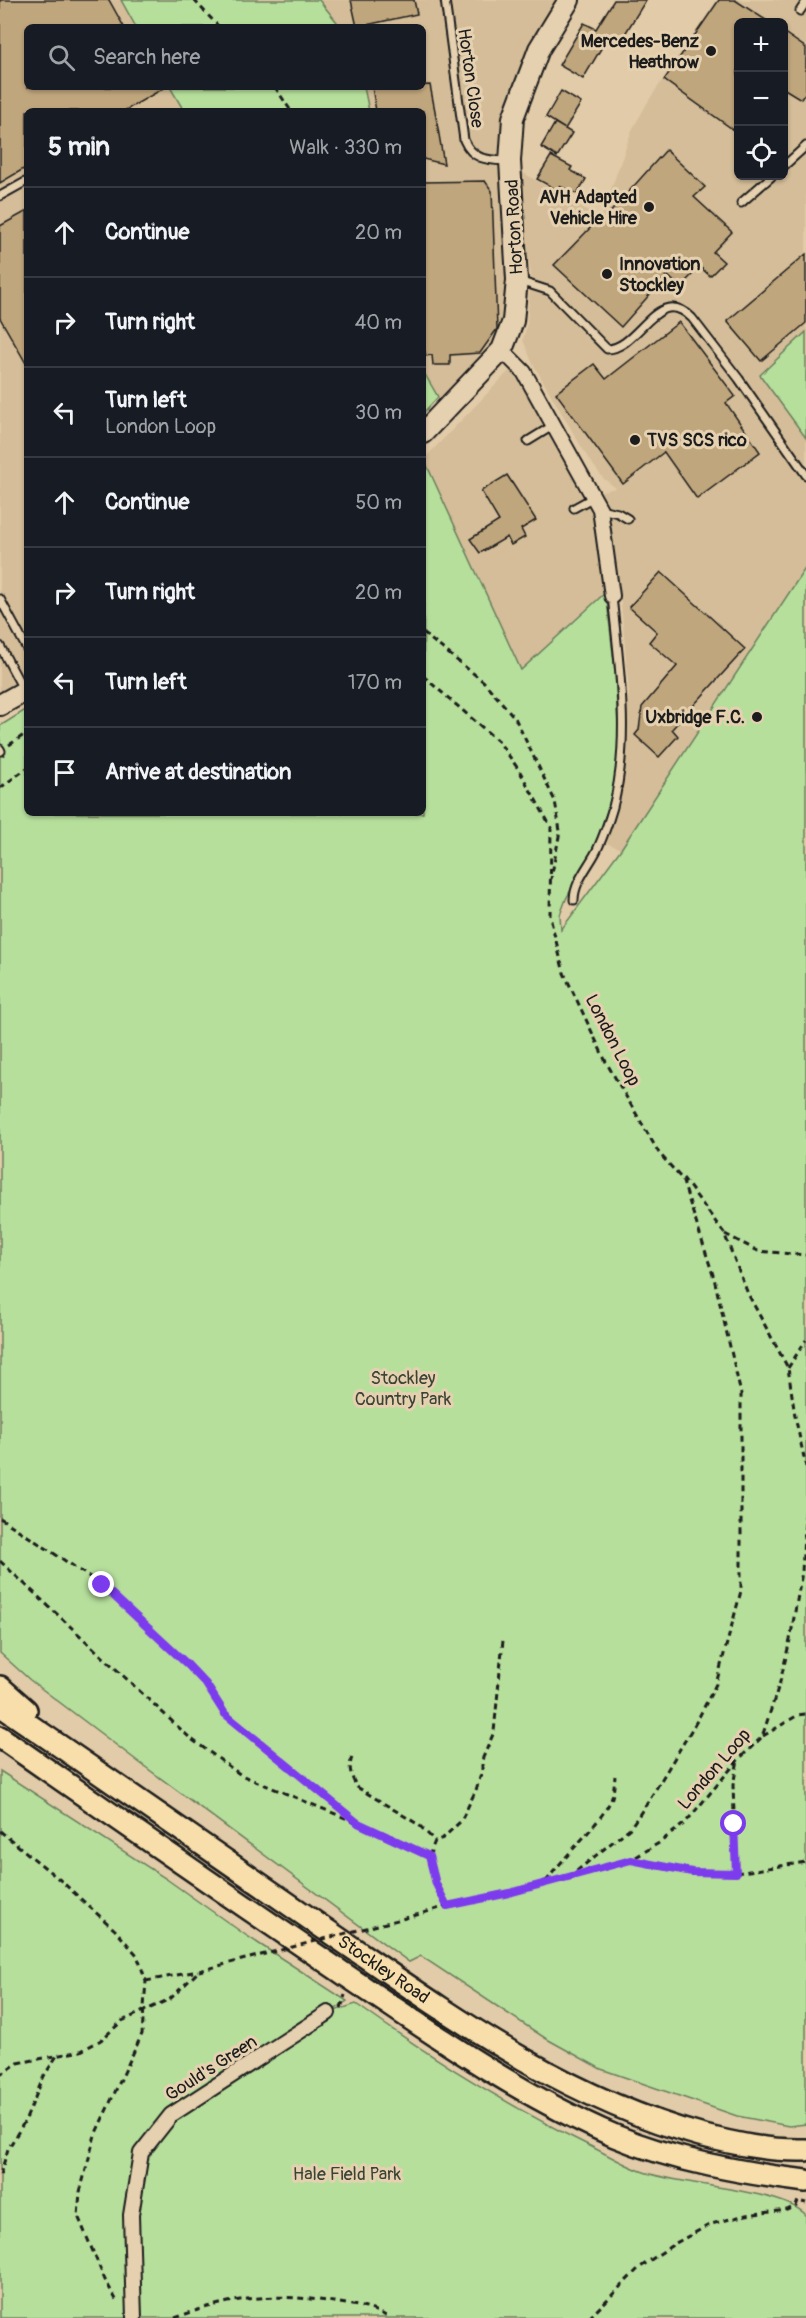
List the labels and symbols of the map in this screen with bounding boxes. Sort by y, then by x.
street label: Horton Close [452,27,489,129]
place label: Mercedes-Benz Heathrow [581,30,700,74]
marker: Mercedes-Benz Heathrow [704,44,718,58]
street label: Horton Road [501,179,528,275]
place label: AVH Adapted Vehicle Hire [539,186,638,230]
marker: AVH Adapted Vehicle Hire [642,200,656,214]
place label: Innovation Stockley [619,253,701,297]
marker: Innovation Stockley [600,267,614,281]
place label: TVS SCS rico [646,429,747,452]
marker: TVS SCS rico [628,433,642,447]
place label: Uxbridge F.C. [645,706,745,729]
marker: Uxbridge F.C. [750,710,764,724]
street label: London Loop [580,990,646,1090]
park label: Stockley Country Park [355,1367,452,1411]
route end [88,1571,114,1597]
street label: London Loop [673,1724,756,1815]
route start [720,1810,746,1836]
street label: Stockley Road [333,1930,434,2009]
street label: Gould's Green [161,2030,262,2107]
park label: Hale Field Park [293,2163,402,2186]

